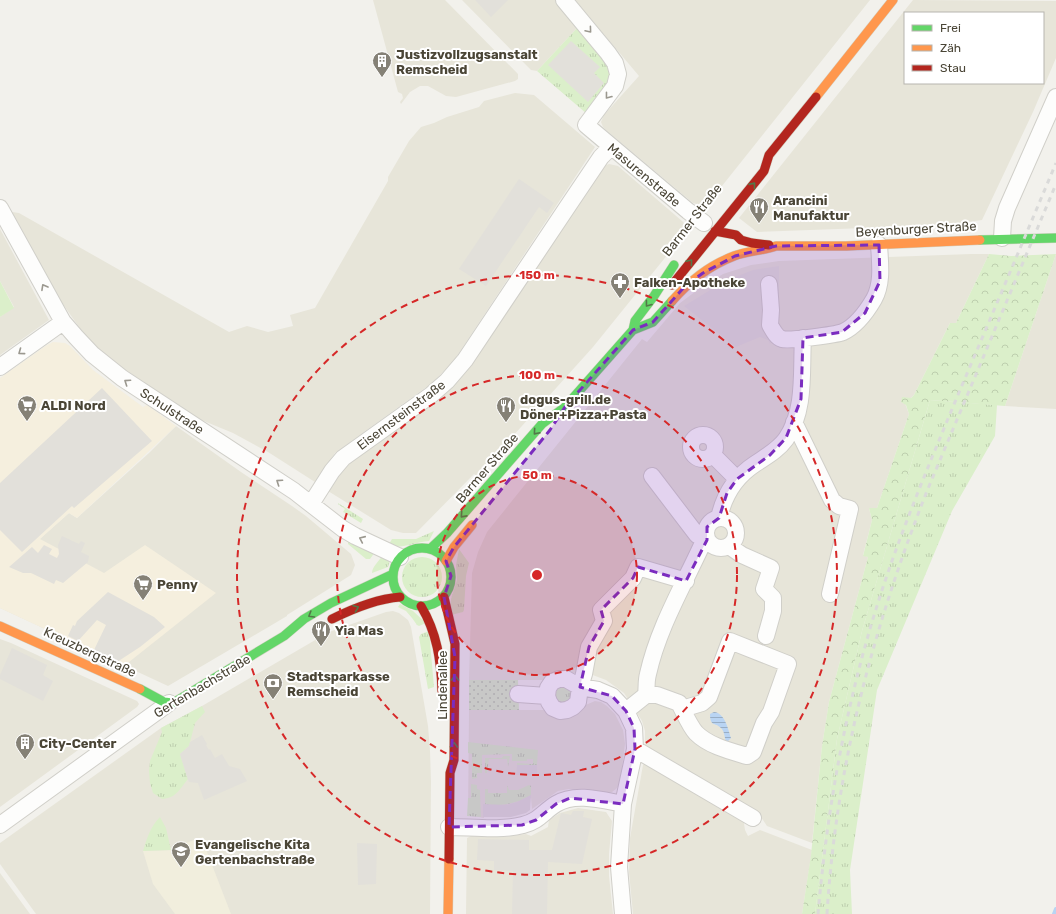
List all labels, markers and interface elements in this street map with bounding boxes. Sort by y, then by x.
legend [904,12,1044,84]
text: Frei [940,21,961,35]
one-way arrow [585,25,592,32]
text: Zäh [940,41,961,55]
place label: Justizvollzugsanstalt Remscheid [396,47,538,77]
building icon: Justizvollzugsanstalt Remscheid [371,50,393,78]
text: Stau [940,61,966,75]
one-way arrow [606,92,613,99]
street label: Masurenstraße [604,140,684,210]
street label: Barmer Straße [659,181,725,259]
one-way arrow [749,182,756,189]
place label: Arancini Manufaktur [773,193,849,223]
restaurant icon: Arancini Manufaktur [748,196,770,224]
street label: Beyenburger Straße [855,218,977,241]
one-way arrow [686,259,693,267]
text: 150 m [519,268,555,282]
pharmacy icon: Falken-Apotheke [609,271,631,299]
place label: Falken-Apotheke [634,275,745,290]
one-way arrow [42,284,49,292]
one-way arrow [646,300,653,307]
one-way arrow [18,347,25,354]
text: 100 m [519,368,555,382]
street label: Eisernsteinstraße [354,377,448,453]
one-way arrow [125,380,132,387]
street label: Schulstraße [137,385,207,437]
place label: dogus-grill.de Döner+Pizza+Pasta [520,392,647,422]
supermarket icon: ALDI Nord [16,394,38,422]
restaurant icon: dogus-grill.de Döner+Pizza+Pasta [495,395,517,423]
place label: ALDI Nord [41,398,106,413]
one-way arrow [533,427,540,435]
street label: Barmer Straße [453,430,521,506]
text: 50 m [522,468,552,482]
one-way arrow [276,479,283,487]
one-way arrow [461,511,468,518]
one-way arrow [359,536,366,544]
centre of rings [530,568,544,582]
supermarket icon: Penny [132,573,154,601]
place label: Penny [157,577,198,592]
one-way arrow [353,605,360,613]
one-way arrow [308,611,315,618]
restaurant icon: Yia Mas [310,619,332,647]
place label: Yia Mas [335,623,383,638]
street label: Kreuzbergstraße [41,624,139,681]
street label: Lindenallee [435,650,450,720]
street label: Gertenbachstraße [151,651,253,721]
place label: Stadtsparkasse Remscheid [287,669,390,699]
bank icon: Stadtsparkasse Remscheid [262,672,284,700]
one-way arrow [451,675,459,681]
building icon: City-Center [14,732,36,760]
place label: City-Center [39,736,117,751]
one-way arrow [450,742,458,748]
place label: Evangelische Kita Gertenbachstraße [195,837,315,867]
school or university icon: Evangelische Kita Gertenbachstraße [170,840,192,868]

